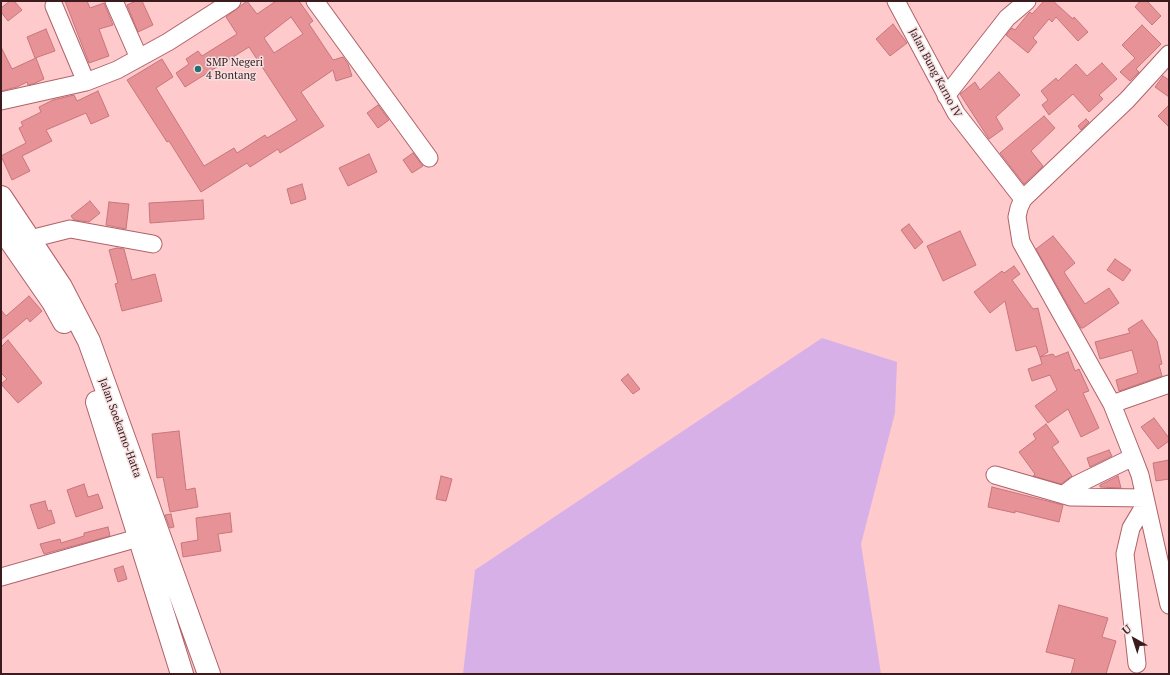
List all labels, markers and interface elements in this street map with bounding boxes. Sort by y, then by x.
street label: Jalan Bung Karno IV [906,26,964,120]
place label: SMP Negeri 4 Bontang [206,56,263,82]
marker: SMP Negeri 4 Bontang [193,64,203,74]
street label: Jalan Soekarno-Hatta [96,376,144,480]
north arrow [1114,619,1154,659]
text: U [1119,622,1134,638]

